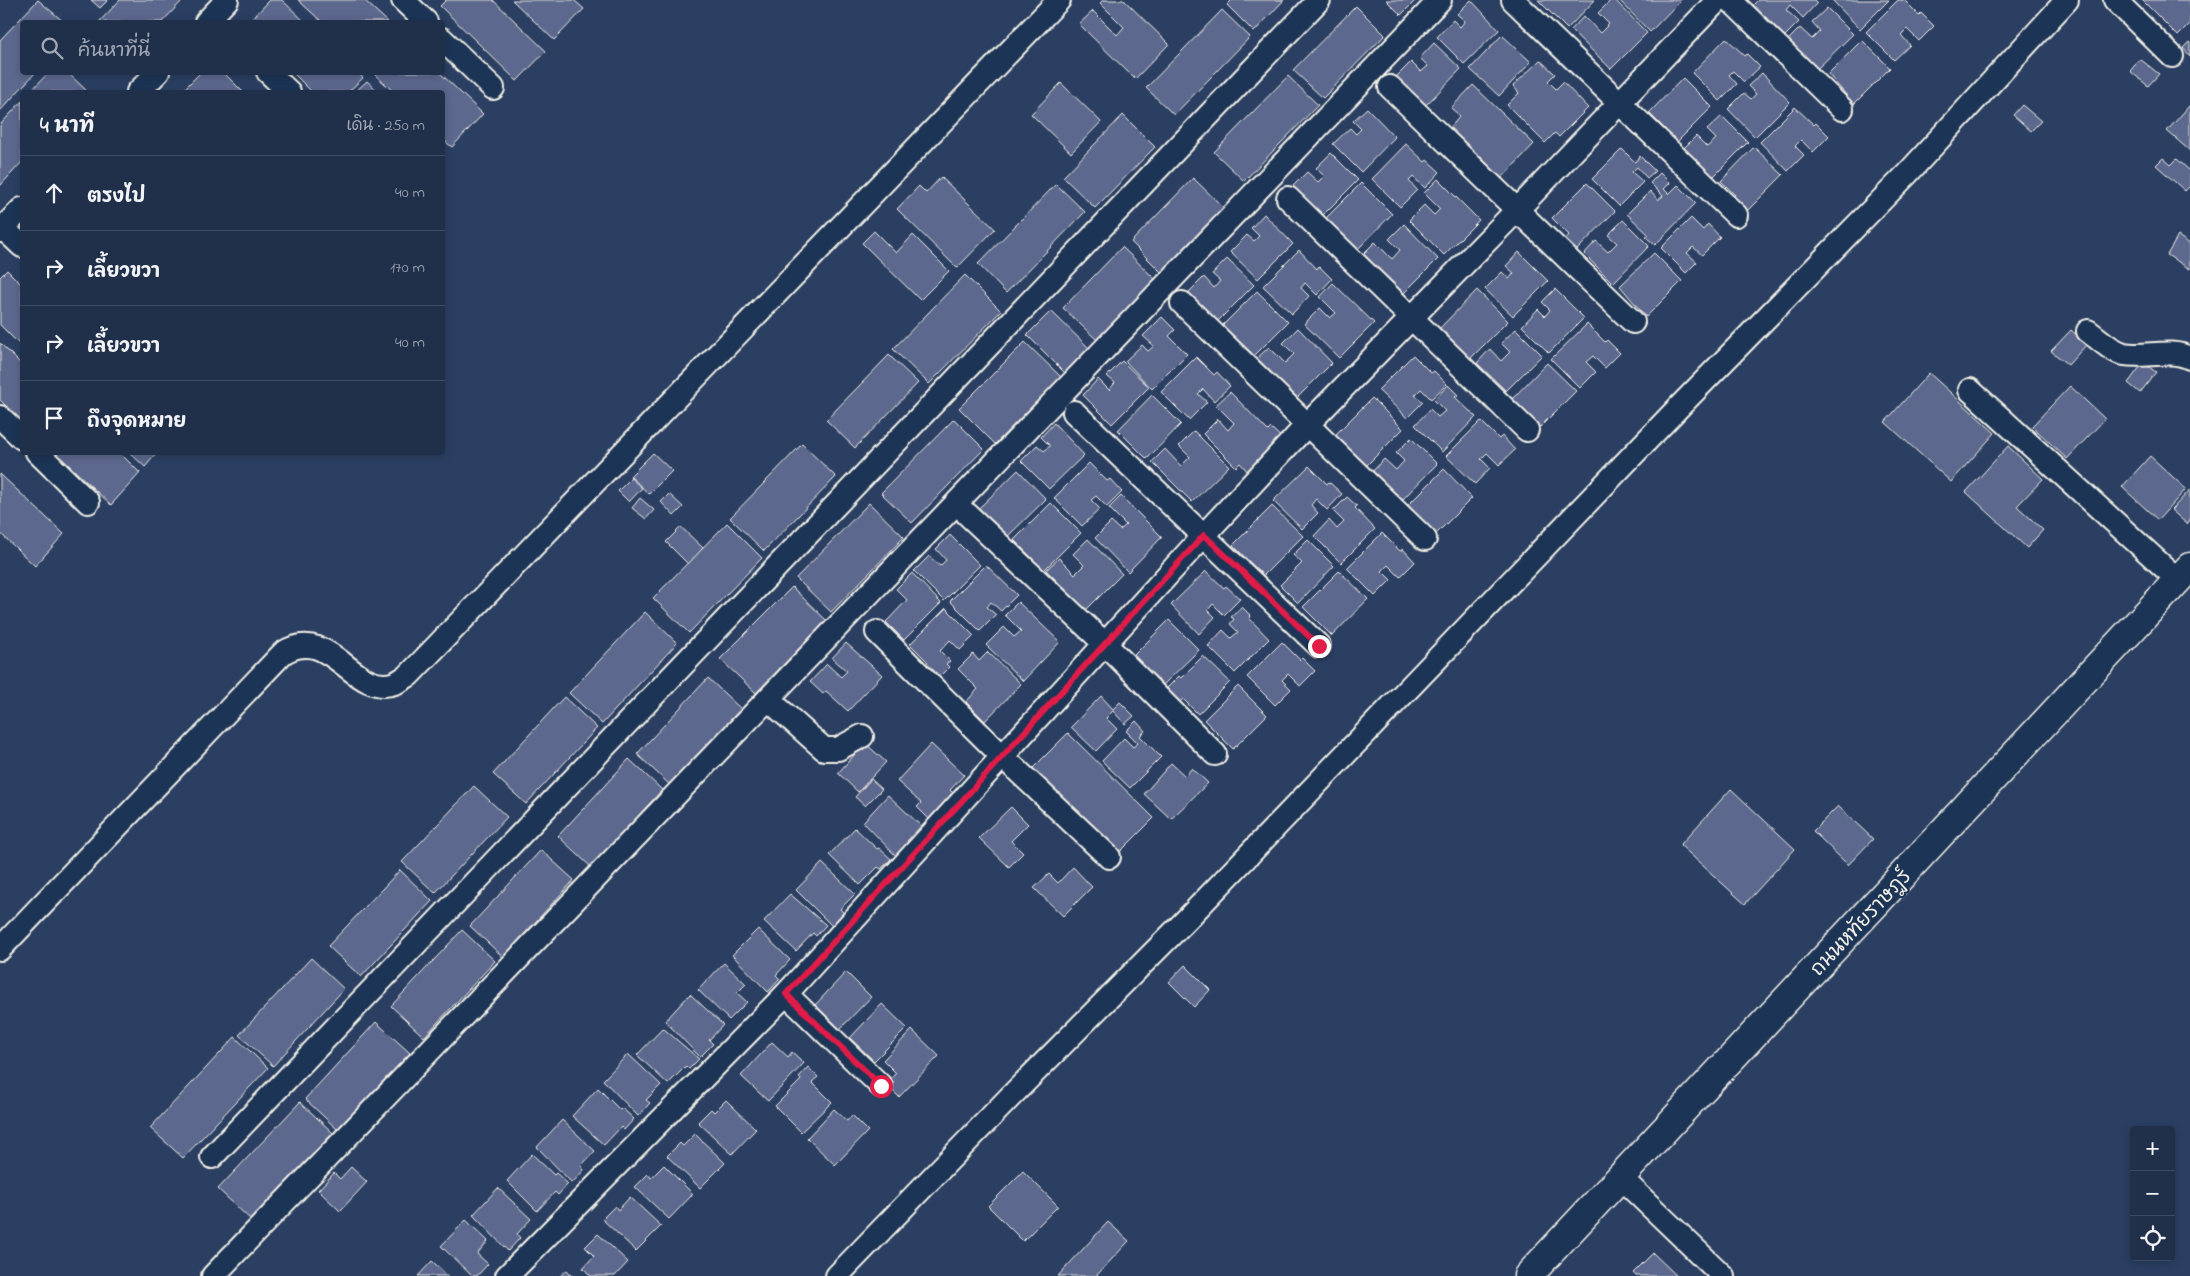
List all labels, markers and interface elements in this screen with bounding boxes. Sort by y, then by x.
search box [20,20,445,75]
icon: search [38,34,66,62]
text: ค้นหาที่นี่ [78,38,150,65]
text: 4 นาที [40,112,94,142]
text: เดิน · 250 m [346,114,425,138]
icon: ahead [40,179,68,207]
text: 40 m [395,181,425,205]
text: ตรงไป [87,184,145,211]
icon: right [40,254,68,282]
text: 170 m [390,256,425,280]
text: เลี้ยวขวา [87,259,160,286]
icon: right [40,329,68,357]
text: 40 m [395,331,425,355]
text: เลี้ยวขวา [87,334,160,361]
icon: arrive [40,404,68,432]
text: ถึงจุดหมาย [87,409,186,436]
route end [1308,635,1331,658]
street label: ถนนหทัยราษฎร์ [1804,863,1919,983]
route start [870,1075,893,1098]
map controls [2130,1126,2175,1261]
button: + [2130,1126,2175,1171]
button: − [2130,1171,2175,1216]
button: locate [2130,1216,2175,1261]

